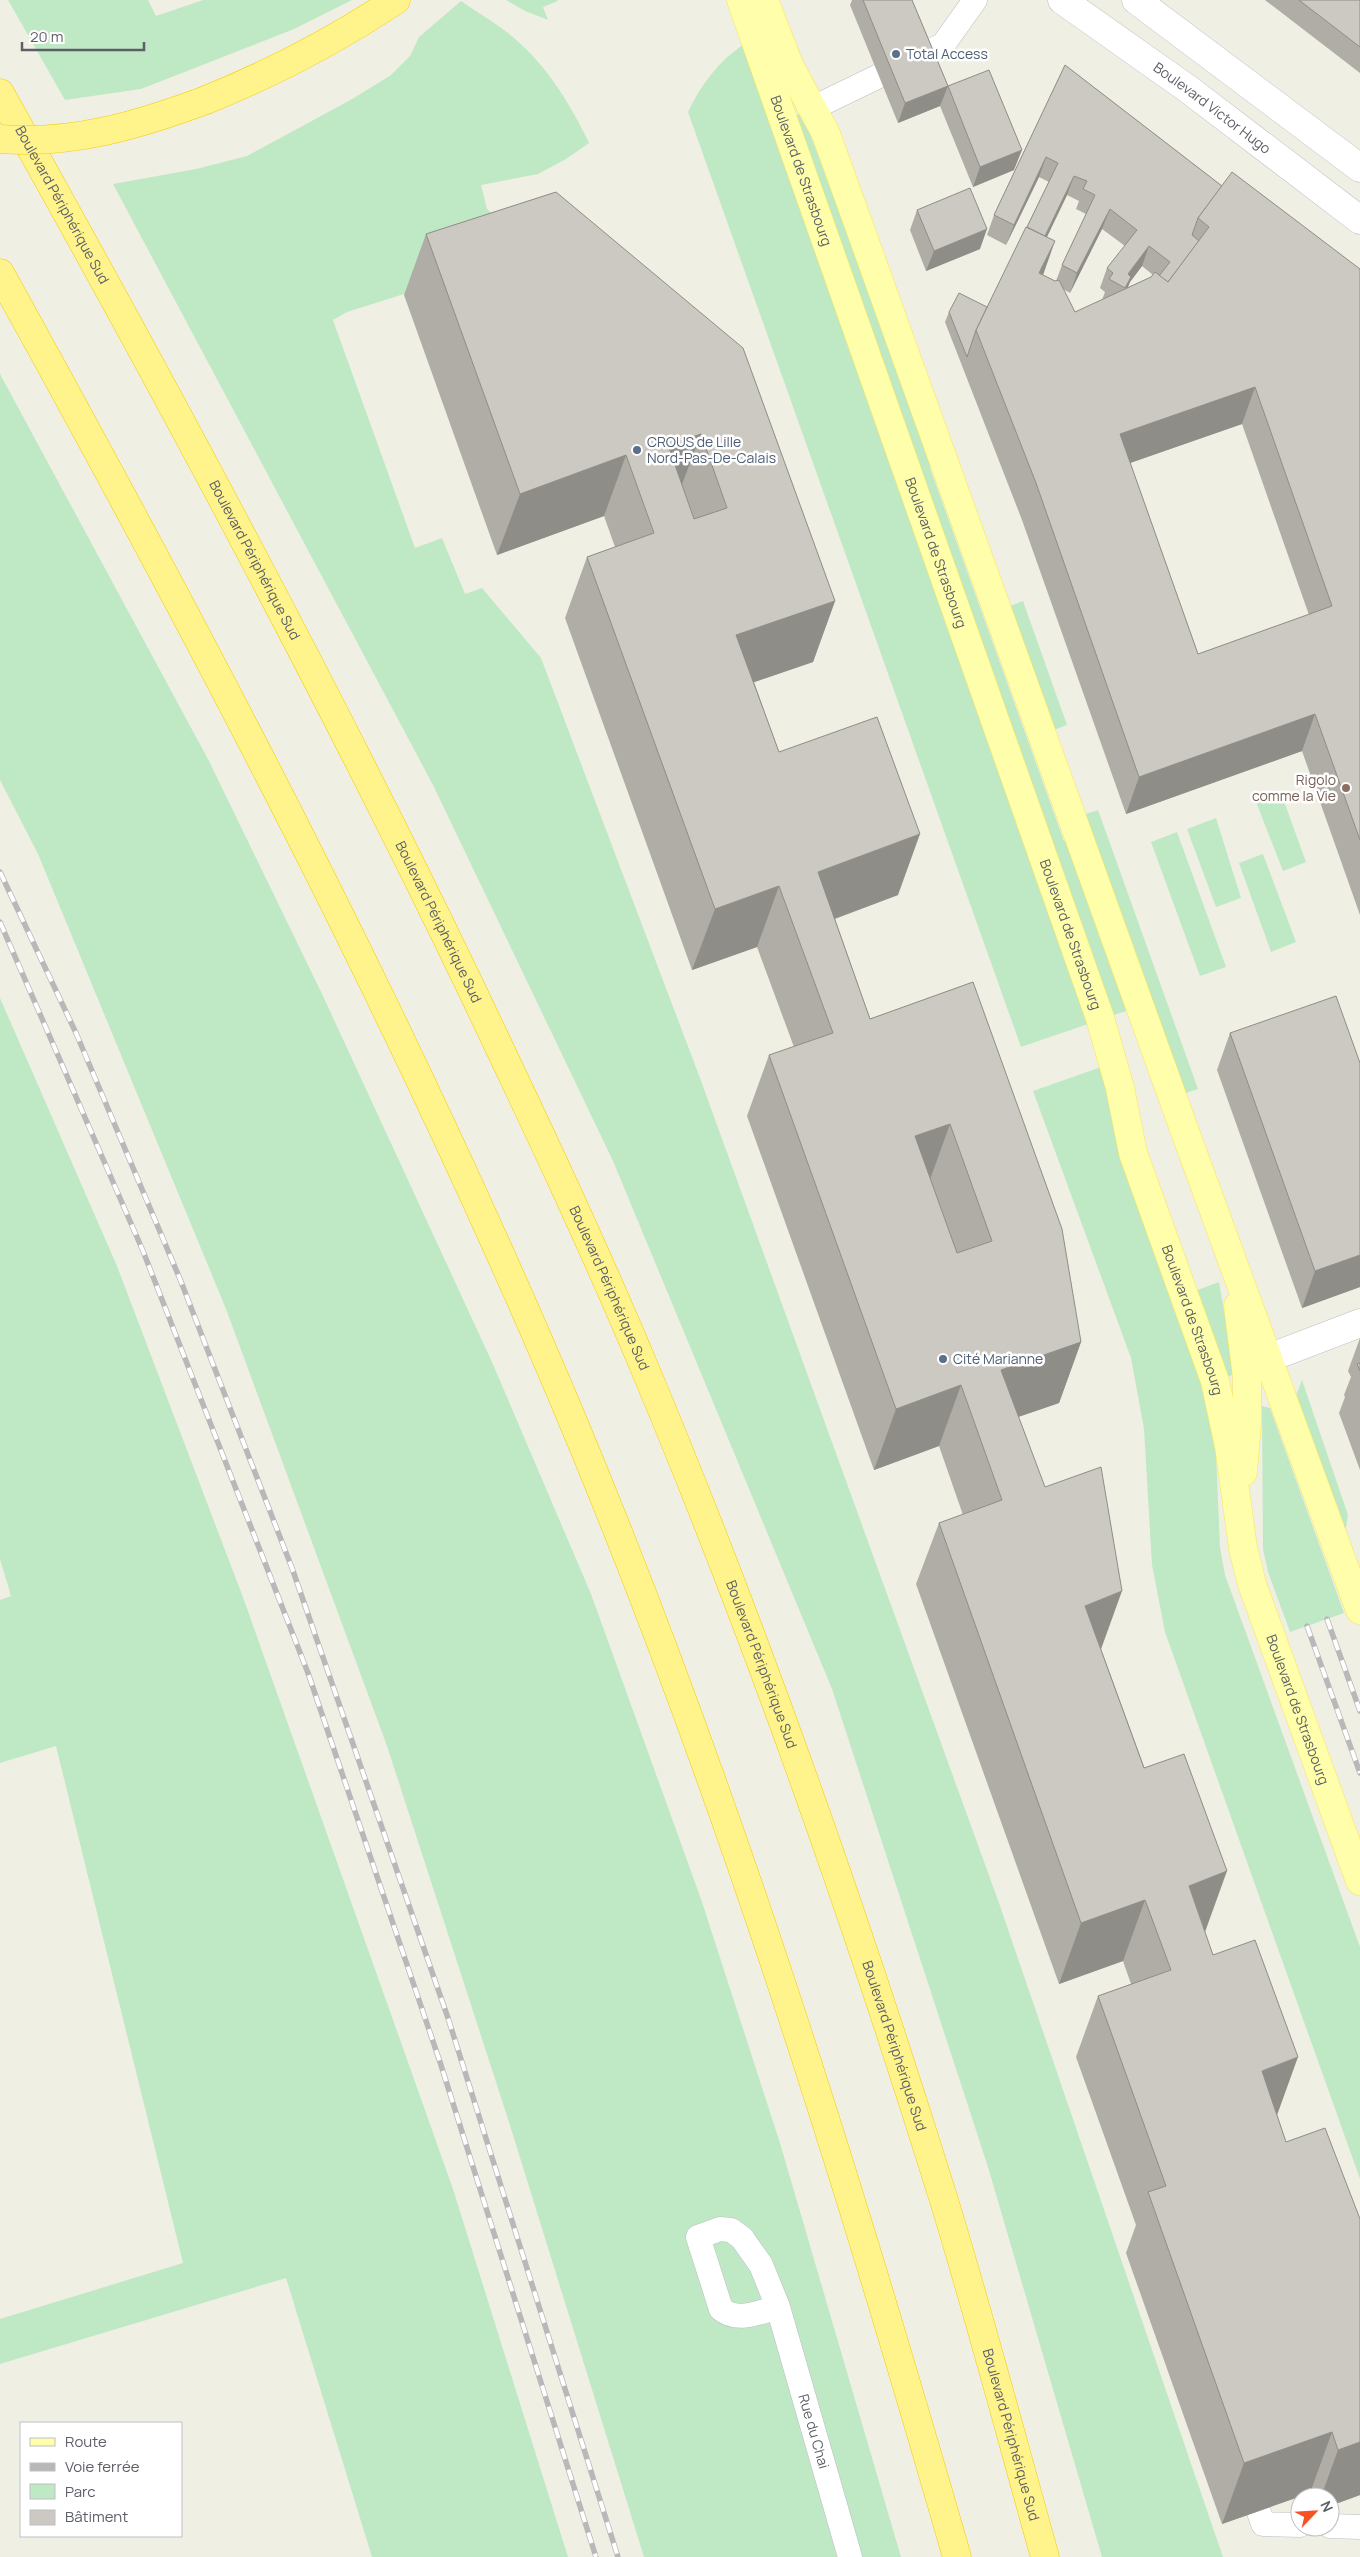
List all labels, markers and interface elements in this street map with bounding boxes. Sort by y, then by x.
scale bar [22,20,145,52]
text: 20 m [30,26,63,47]
place label: Total Access [906,44,988,63]
marker: Total Access [890,48,902,60]
street label: Boulevard Victor Hugo [1150,58,1275,158]
street label: Boulevard de Strasbourg [766,93,837,248]
street label: Boulevard Périphérique Sud [11,122,114,287]
place label: CROUS de Lille Nord-Pas-De-Calais [647,432,776,467]
marker: CROUS de Lille Nord-Pas-De-Calais [631,444,643,456]
street label: Boulevard de Strasbourg [901,475,972,630]
street label: Boulevard Périphérique Sud [205,477,305,643]
place label: Rigolo comme la Vie [1252,770,1336,805]
marker: Rigolo comme la Vie [1340,782,1352,794]
street label: Boulevard Périphérique Sud [392,838,487,1006]
street label: Boulevard de Strasbourg [1036,857,1106,1012]
street label: Boulevard Périphérique Sud [565,1202,654,1373]
street label: Boulevard de Strasbourg [1158,1242,1228,1397]
place label: Cité Marianne [953,1349,1043,1368]
marker: Cité Marianne [937,1353,949,1365]
street label: Boulevard Périphérique Sud [722,1577,802,1751]
street label: Boulevard de Strasbourg [1262,1632,1334,1787]
street label: Boulevard Périphérique Sud [858,1958,932,2133]
street label: Boulevard Périphérique Sud [979,2346,1044,2523]
street label: Rue du Chai [794,2392,834,2471]
legend [20,2422,182,2537]
text: Route [65,2431,107,2452]
text: Voie ferrée [65,2456,140,2477]
text: Parc [65,2481,96,2502]
north arrow [1290,2487,1340,2537]
text: N [1316,2498,1338,2515]
text: Bâtiment [65,2506,128,2527]

